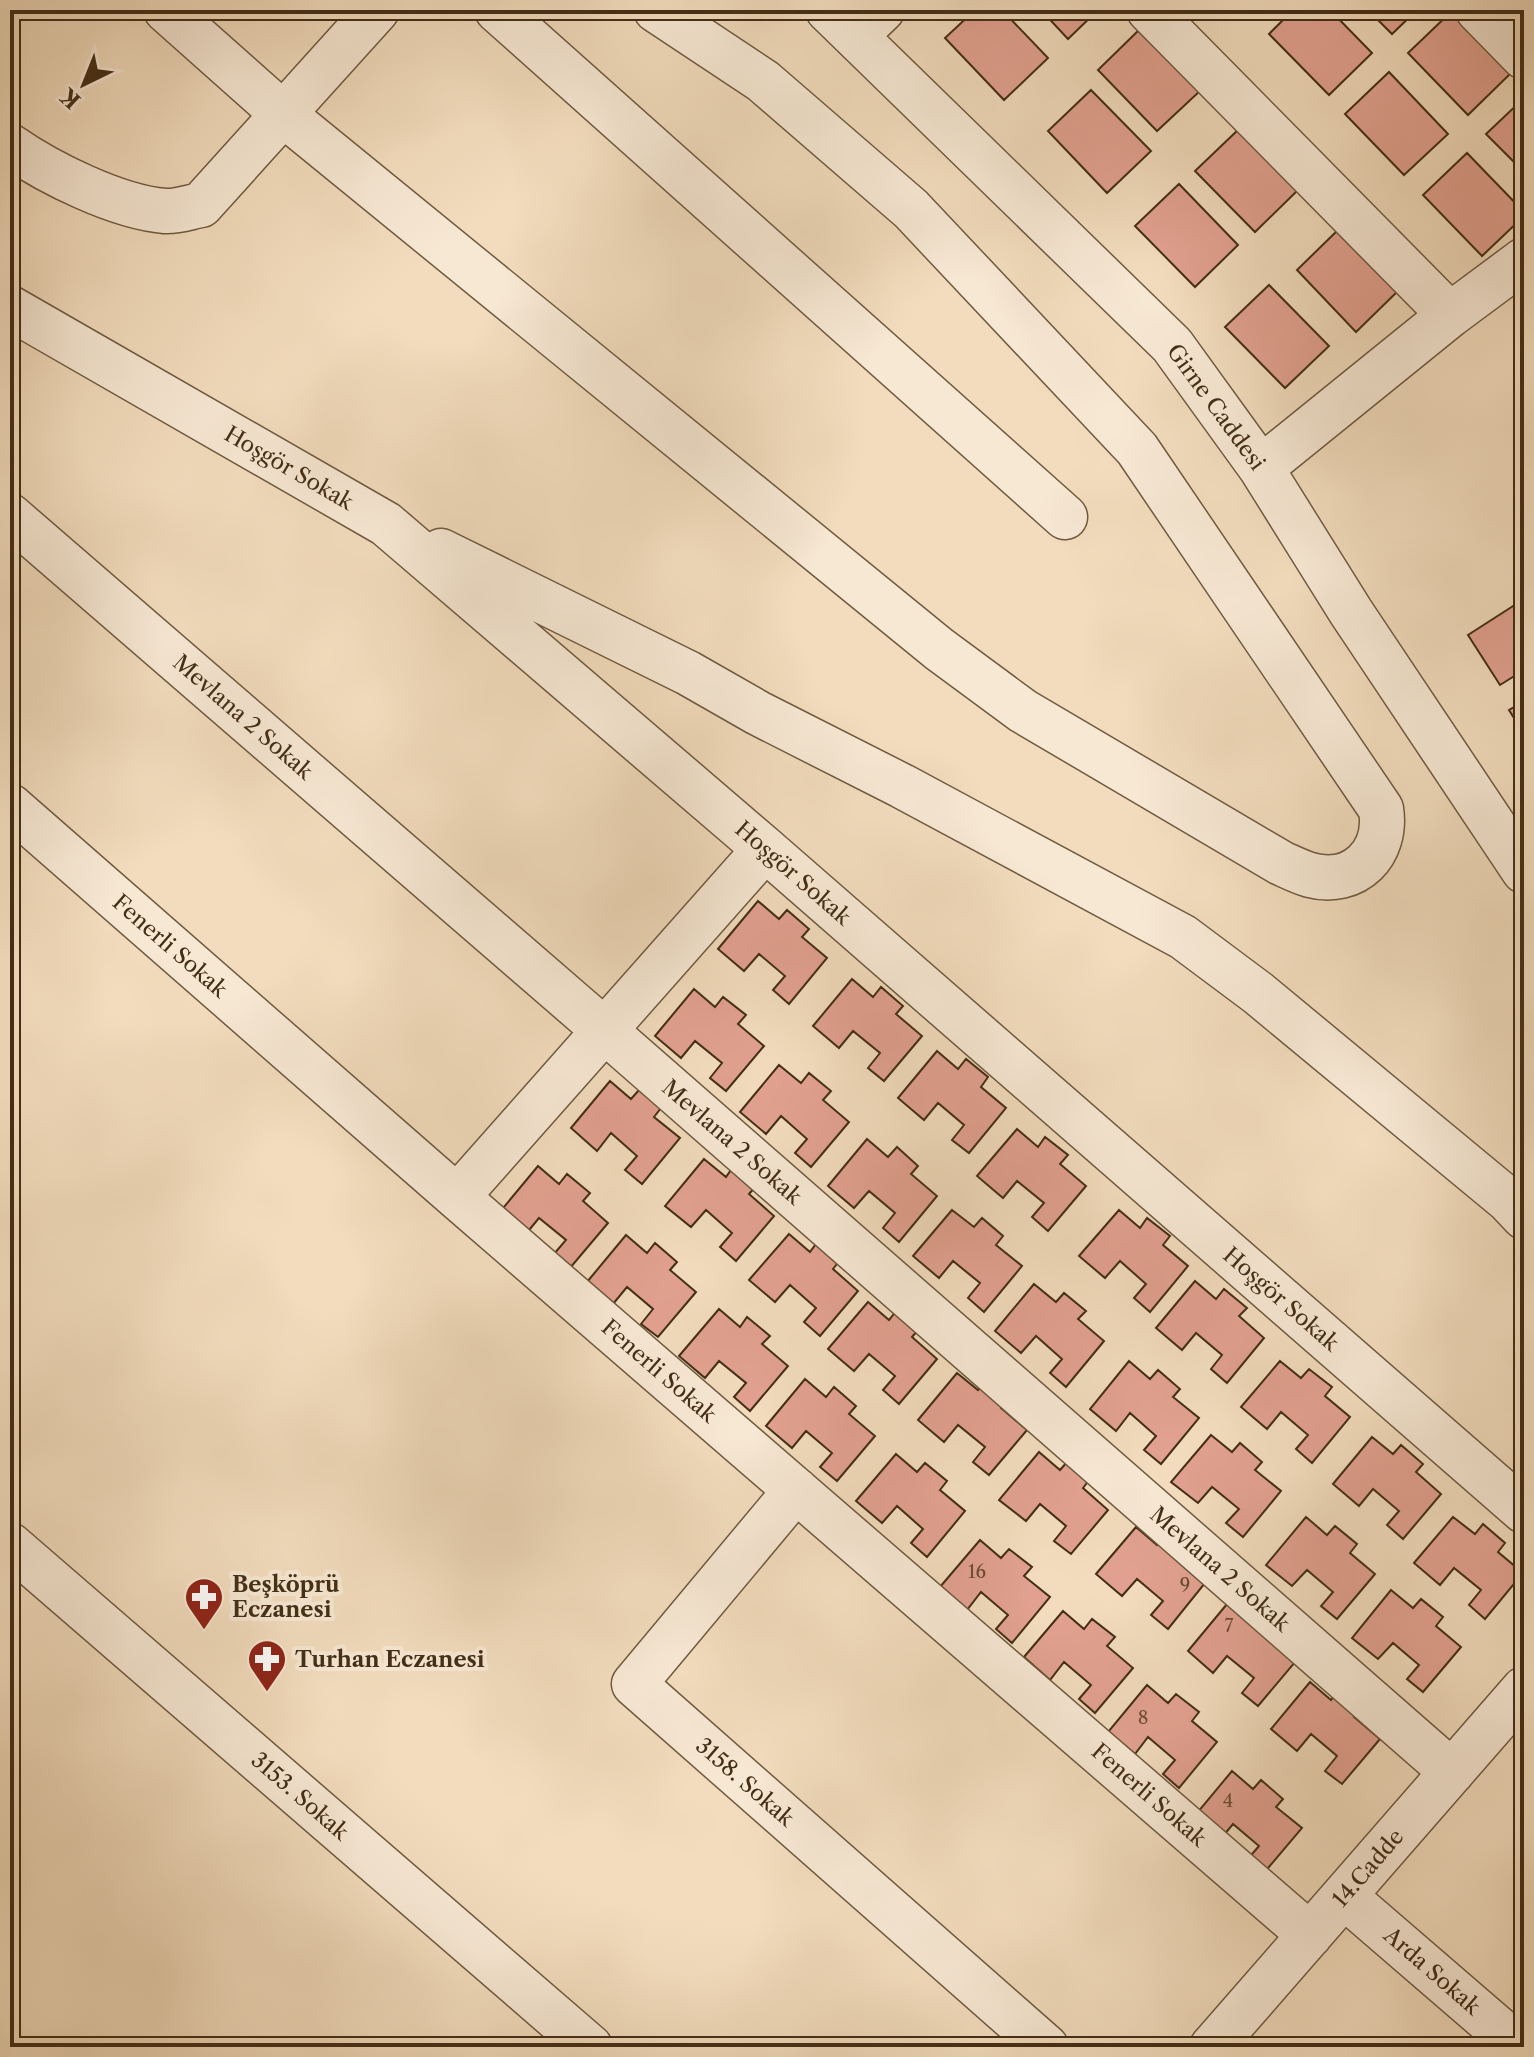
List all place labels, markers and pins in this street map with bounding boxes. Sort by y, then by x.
place label: Beşköprü Eczanesi [232,1571,340,1623]
pharmacy icon: Beşköprü Eczanesi [183,1576,225,1631]
pharmacy icon: Turhan Eczanesi [246,1638,288,1693]
place label: Turhan Eczanesi [295,1646,485,1673]

